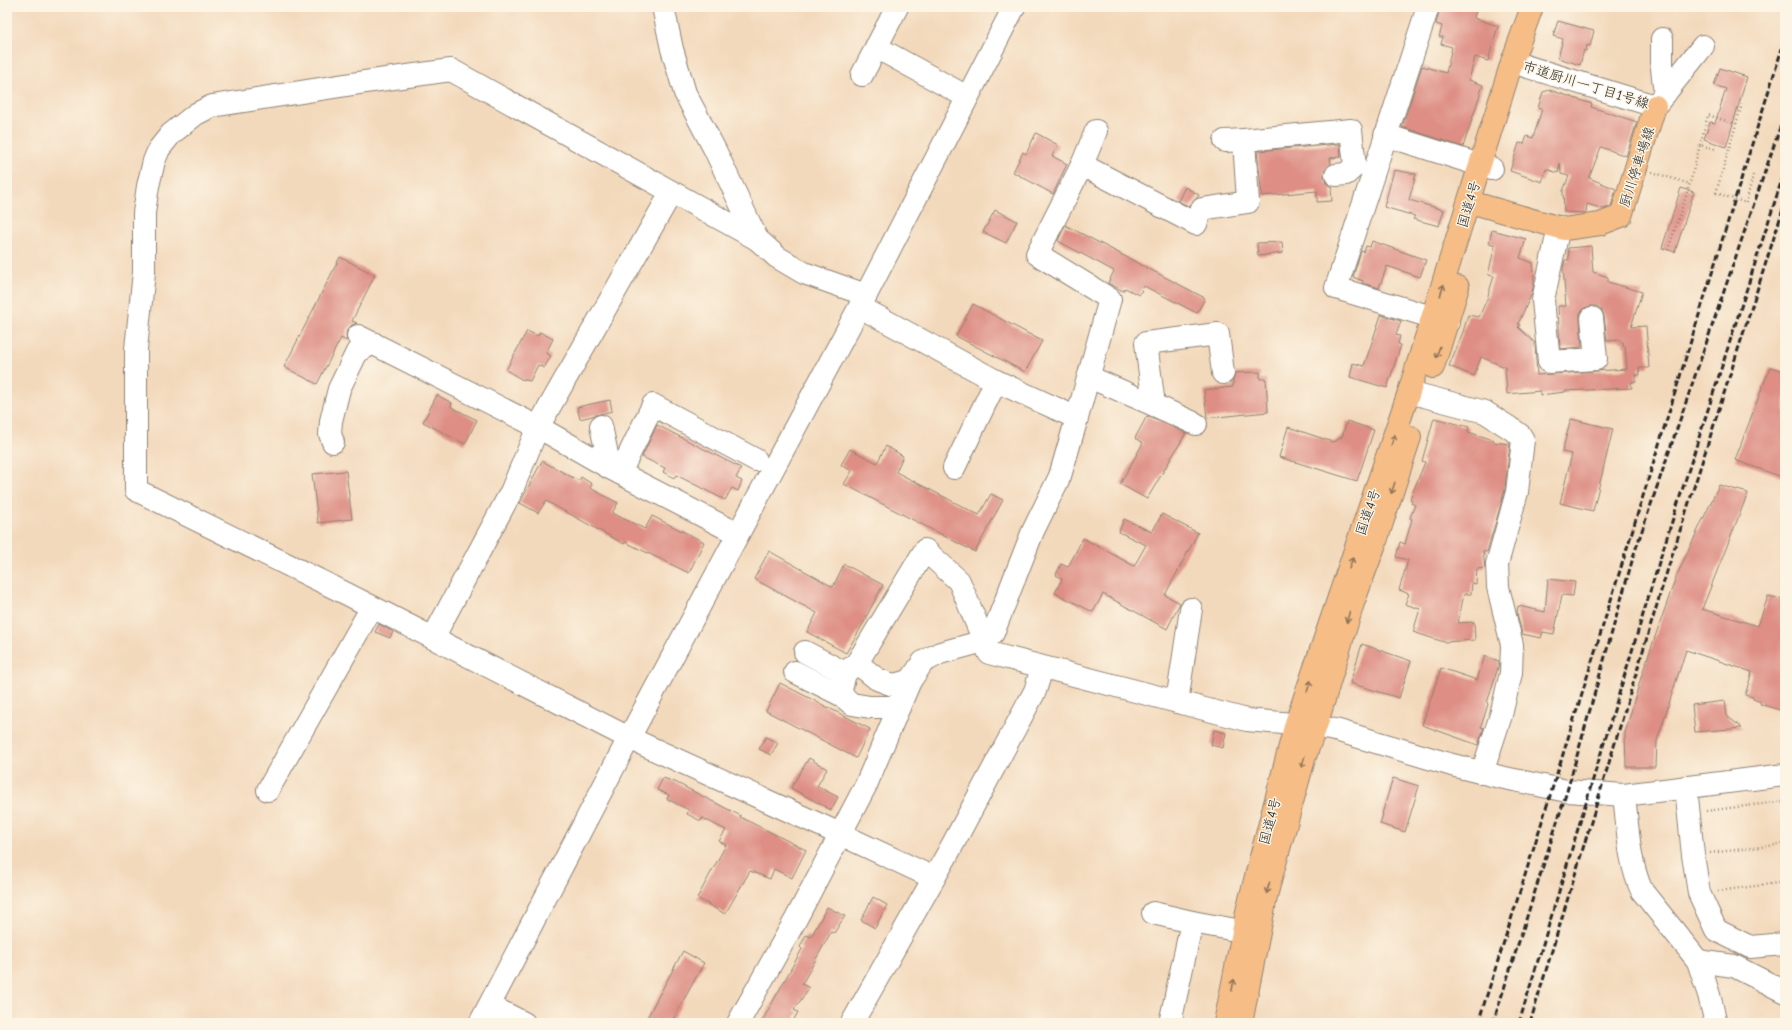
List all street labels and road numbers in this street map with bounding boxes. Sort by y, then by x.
street label: 市道厨川一丁目1号線 [1521,58,1651,112]
street label: 厨川停車場線 [1616,124,1658,210]
street label: 国道4号 [1454,178,1484,230]
street label: 国道4号 [1352,486,1384,538]
street label: 国道4号 [1255,795,1285,847]

